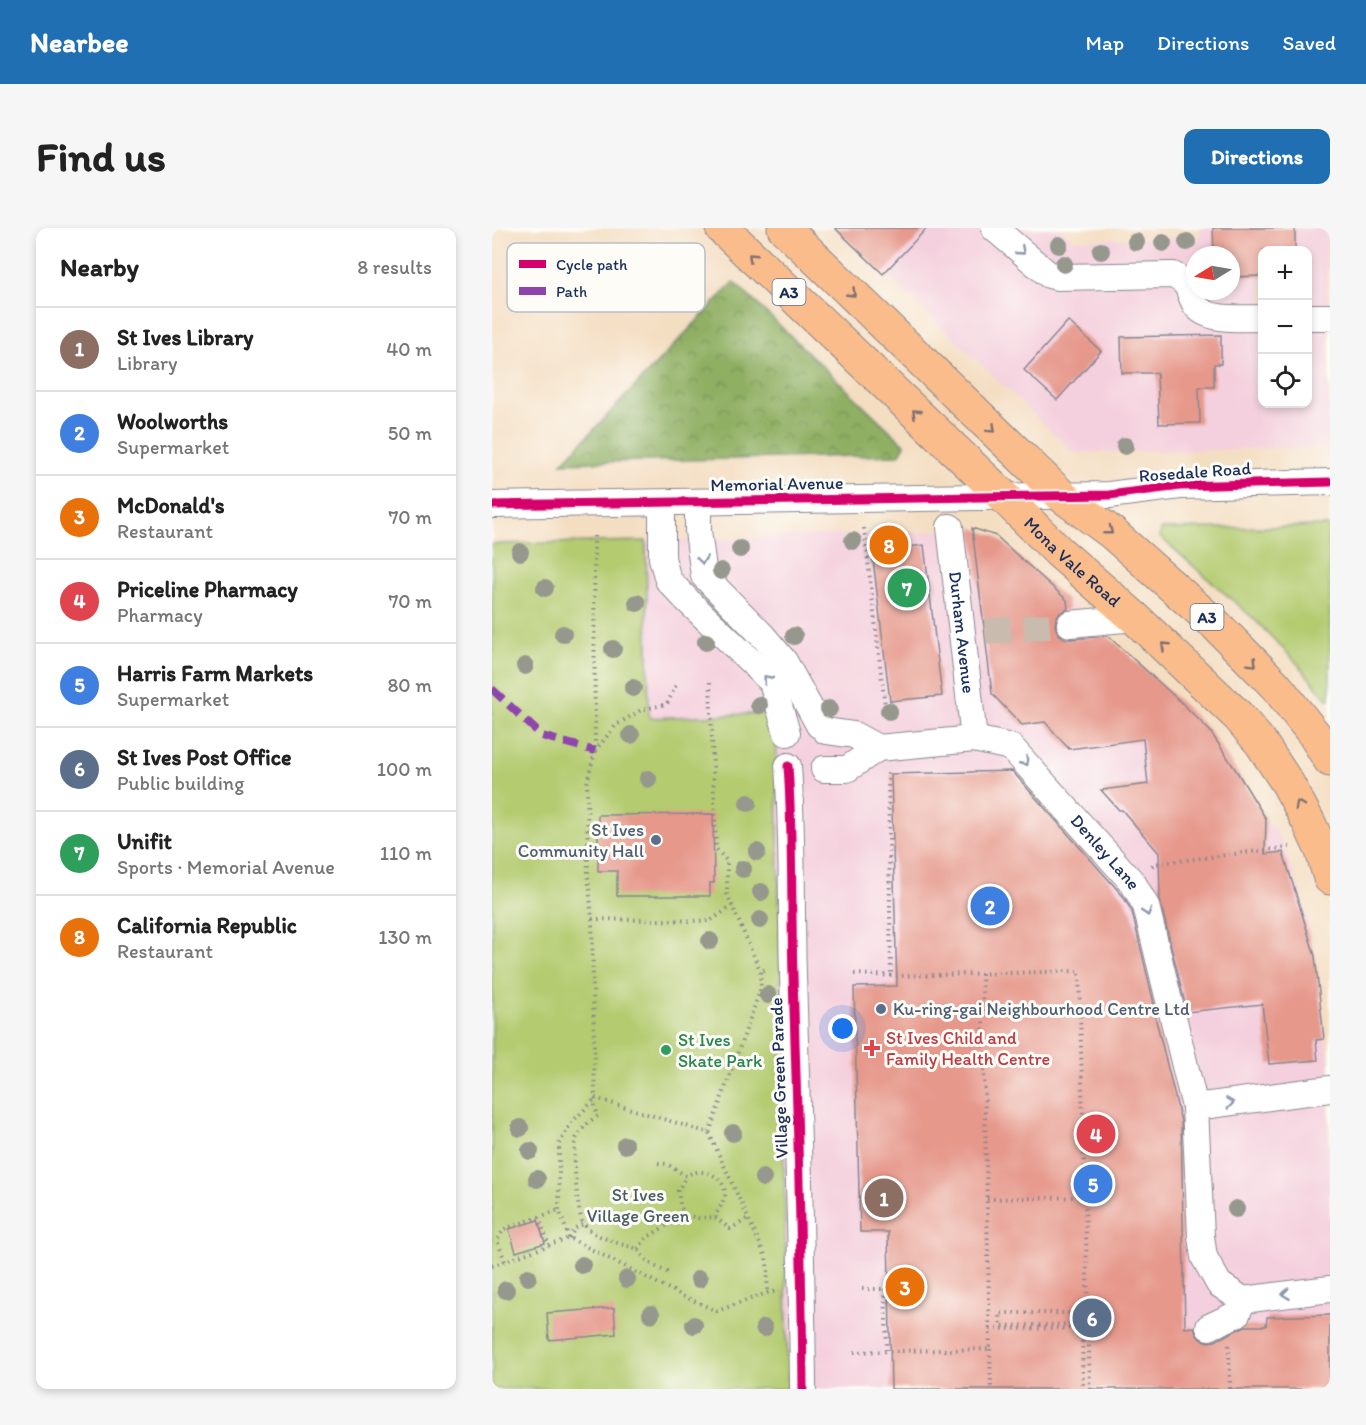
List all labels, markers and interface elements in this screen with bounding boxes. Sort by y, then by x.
text: Nearbee [30,25,129,59]
text: Map [1086,30,1124,55]
text: Directions [1157,30,1249,55]
text: Saved [1282,30,1336,55]
button: Directions [1184,129,1330,184]
text: Find us [36,131,166,182]
legend [507,243,705,312]
one-way arrow [1014,244,1025,255]
north arrow [1186,246,1240,300]
map controls [1258,246,1312,408]
button: + [1258,246,1312,300]
text: Nearby [60,251,139,283]
one-way arrow [749,253,759,264]
text: 8 results [357,255,432,279]
text: Cycle path [556,255,628,274]
road number: A3 [772,279,806,305]
text: Path [556,282,587,301]
one-way arrow [845,286,856,297]
button: − [1258,300,1312,354]
text: St Ives Library [117,324,253,351]
text: 1 [75,337,84,361]
text: 40 m [386,337,432,361]
text: Library [117,351,177,375]
button: locate [1258,354,1312,408]
text: Woolworths [117,408,228,435]
one-way arrow [912,410,923,421]
text: 2 [74,421,85,445]
text: 50 m [388,421,432,445]
one-way arrow [985,421,996,432]
text: Supermarket [117,435,229,459]
street label: Rosedale Road [1138,457,1252,487]
street label: Memorial Avenue [710,472,844,496]
text: McDonald's [117,492,225,519]
text: 3 [74,505,85,529]
text: 70 m [388,505,432,529]
street label: Mona Vale Road [1019,512,1125,612]
text: Restaurant [117,519,213,543]
pin: 8 [870,522,908,568]
one-way arrow [1102,524,1113,535]
one-way arrow [696,556,708,565]
pin: 7 [888,566,926,610]
street label: Durham Avenue [944,570,980,695]
text: Priceline Pharmacy [117,576,298,603]
text: 4 [73,589,86,613]
text: 70 m [388,589,432,613]
text: Pharmacy [117,603,203,627]
road number: A3 [1190,604,1224,630]
one-way arrow [1162,642,1172,653]
one-way arrow [1245,655,1256,666]
text: Harris Farm Markets [117,660,313,687]
text: 5 [74,673,85,697]
text: 80 m [387,673,432,697]
one-way arrow [763,675,774,686]
text: Supermarket [117,687,229,711]
text: St Ives Post Office [117,744,291,771]
one-way arrow [1018,755,1029,766]
text: 6 [74,757,85,781]
text: 100 m [377,757,432,781]
text: Public building [117,771,244,795]
one-way arrow [1295,801,1306,811]
street label: Denley Lane [1066,810,1145,893]
place label: St Ives Community Hall [518,819,644,862]
text: Unifit [117,828,172,855]
marker: St Ives Community Hall [649,833,663,847]
text: 7 [75,841,84,865]
text: 110 m [380,841,432,865]
text: Sports · Memorial Avenue [117,855,335,879]
pin: 2 [970,884,1010,928]
one-way arrow [1140,906,1152,917]
text: California Republic [117,912,297,939]
text: 8 [74,925,85,949]
text: 130 m [378,925,432,949]
text: Restaurant [117,939,213,963]
street label: Village Green Parade [765,997,793,1159]
place label: Ku-ring-gai Neighbourhood Centre Ltd [893,998,1190,1020]
marker: Ku-ring-gai Neighbourhood Centre Ltd [874,1002,888,1016]
your location [828,1014,857,1043]
place label: St Ives Child and Family Health Centre [886,1027,1050,1070]
place label: St Ives Skate Park [678,1029,763,1072]
marker: St Ives Child and Family Health Centre [863,1039,881,1057]
marker: St Ives Skate Park [659,1043,673,1057]
one-way arrow [1226,1097,1235,1109]
pin: 4 [1076,1112,1116,1156]
pin: 5 [1074,1162,1112,1206]
pin: 1 [864,1176,904,1220]
park label: St Ives Village Green [587,1184,690,1227]
pin: 3 [886,1264,924,1310]
one-way arrow [1282,1287,1291,1300]
pin: 6 [1072,1296,1112,1340]

